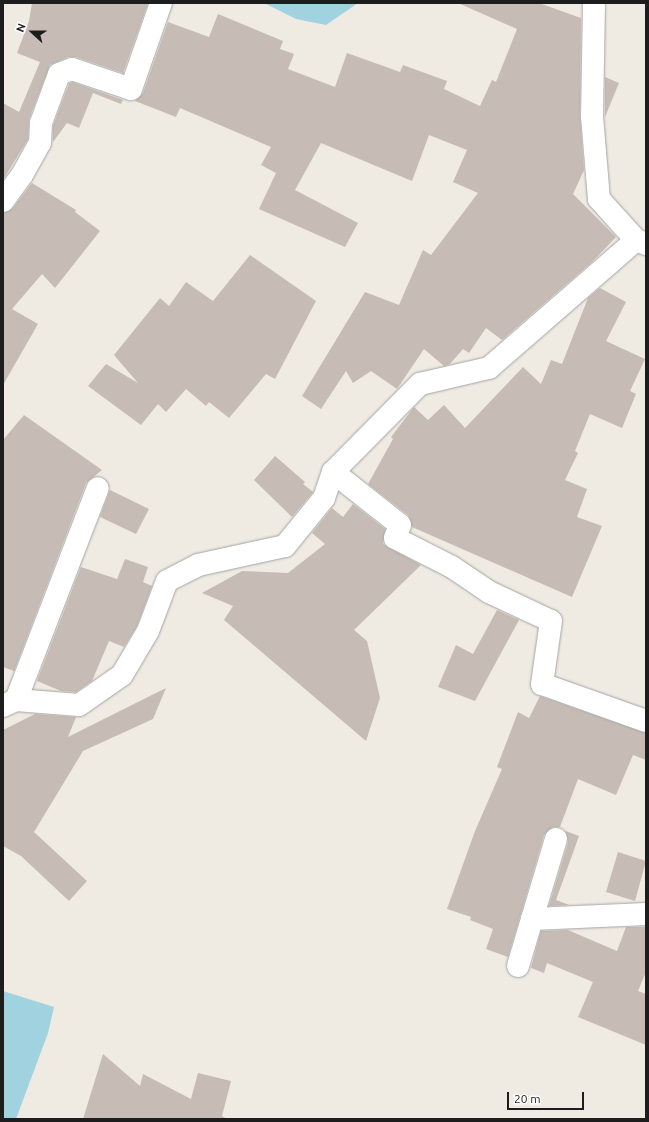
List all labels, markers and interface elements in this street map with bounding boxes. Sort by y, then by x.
north arrow [12,12,52,52]
text: N [14,22,28,34]
scale bar [509,1084,586,1110]
text: 20 m [514,1092,541,1105]

